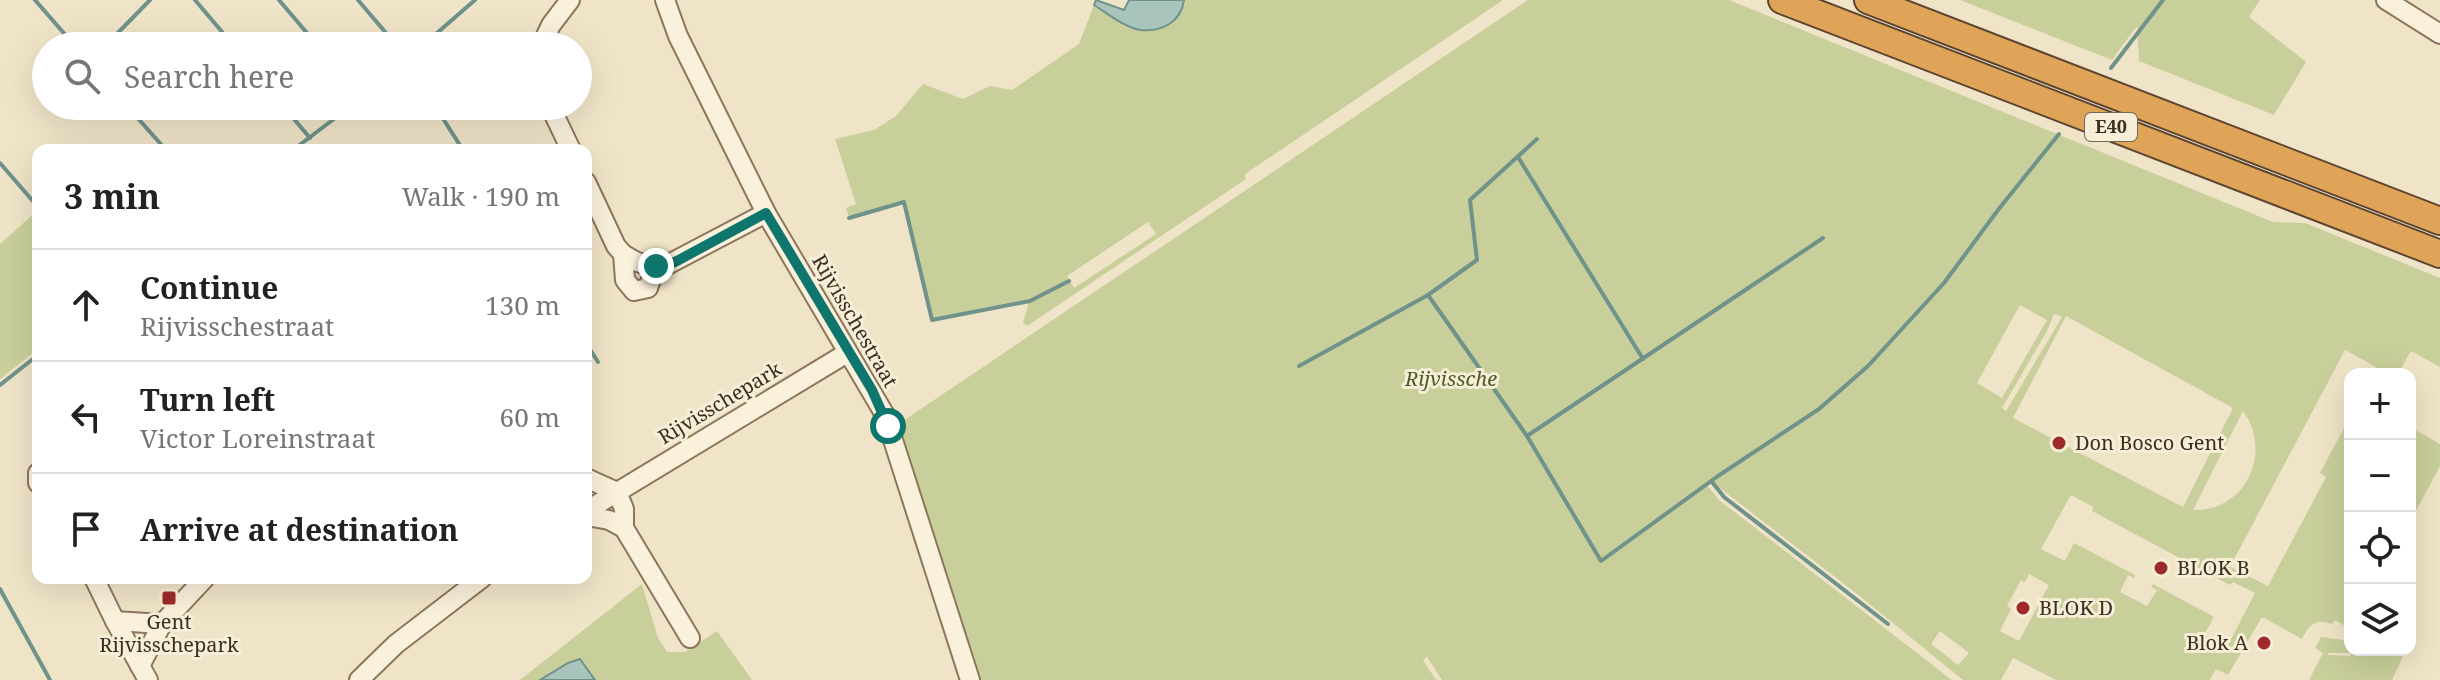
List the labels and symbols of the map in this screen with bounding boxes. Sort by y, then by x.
road number: E40 [2085,113,2137,141]
route end [638,248,674,284]
street label: Rijvisschestraat [806,249,904,392]
street label: Rijvisschepark [653,355,787,450]
park label: Rijvissche [1404,365,1497,392]
route start [870,408,906,444]
place label: Don Bosco Gent [2075,429,2224,456]
marker: Don Bosco Gent [2050,434,2068,452]
place label: BLOK B [2177,554,2250,581]
marker: BLOK B [2152,559,2170,577]
marker: Gent Rijvisschepark [160,589,178,607]
place label: BLOK D [2039,594,2113,621]
marker: BLOK D [2014,599,2032,617]
place label: Gent Rijvisschepark [99,608,239,658]
place label: Blok A [2186,629,2249,656]
marker: Blok A [2255,634,2273,652]

